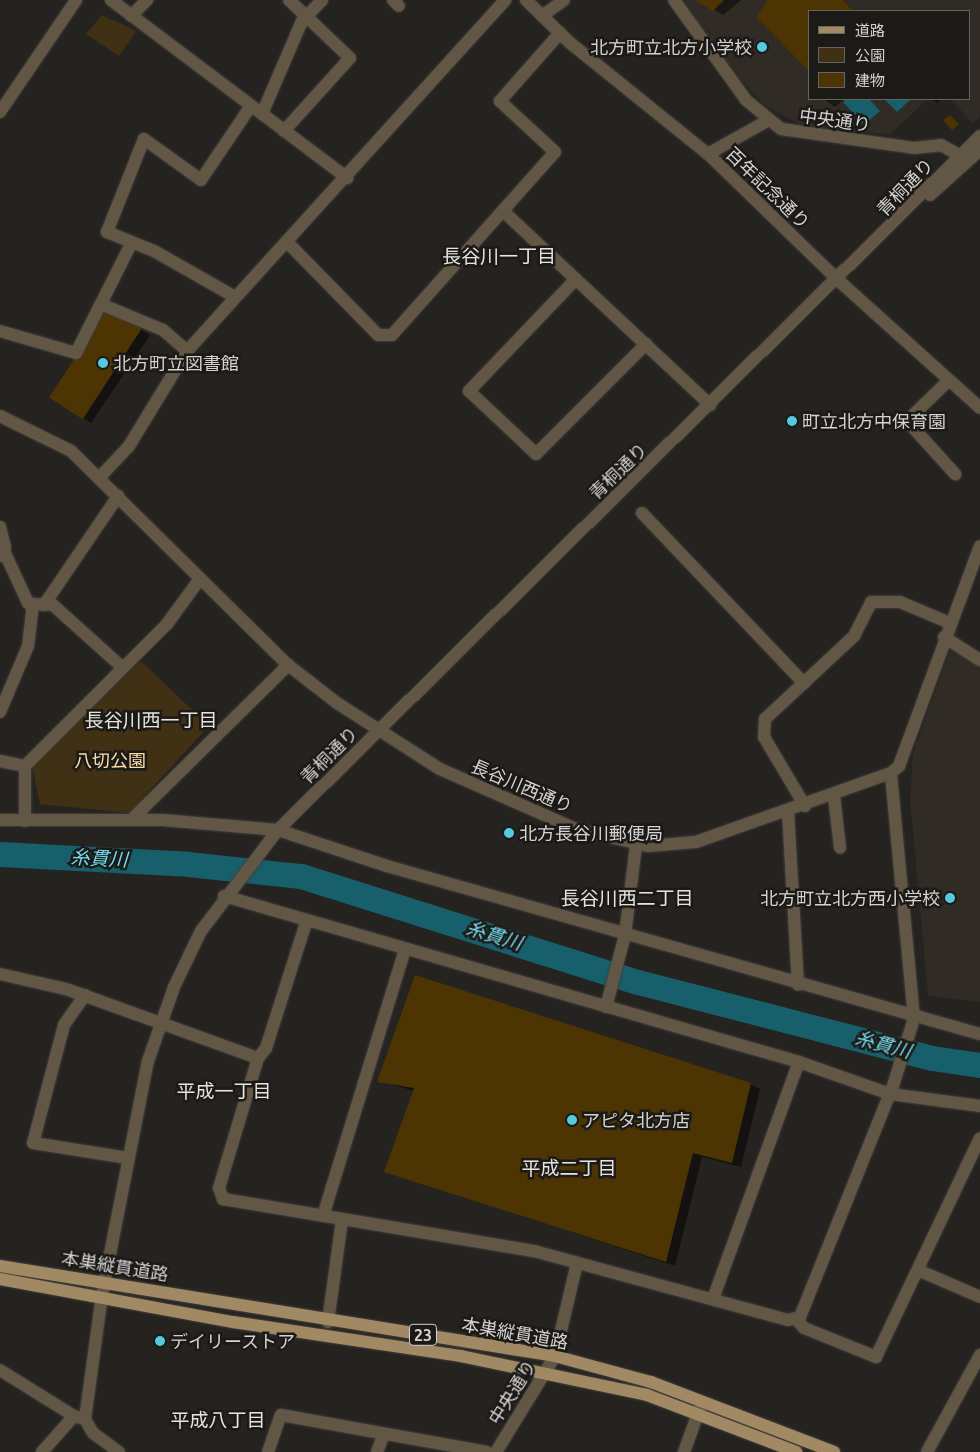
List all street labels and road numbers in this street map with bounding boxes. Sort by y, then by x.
street label: 中央通り [798,104,872,136]
street label: 百年記念通り [722,143,814,233]
street label: 青桐通り [872,154,938,220]
street label: 青桐通り [585,438,651,504]
street label: 青桐通り [296,722,362,788]
street label: 長谷川西通り [468,755,576,817]
street label: 本巣縦貫道路 [60,1247,170,1285]
street label: 本巣縦貫道路 [460,1313,570,1353]
road number: 23 [408,1322,438,1348]
street label: 中央通り [484,1356,540,1428]

